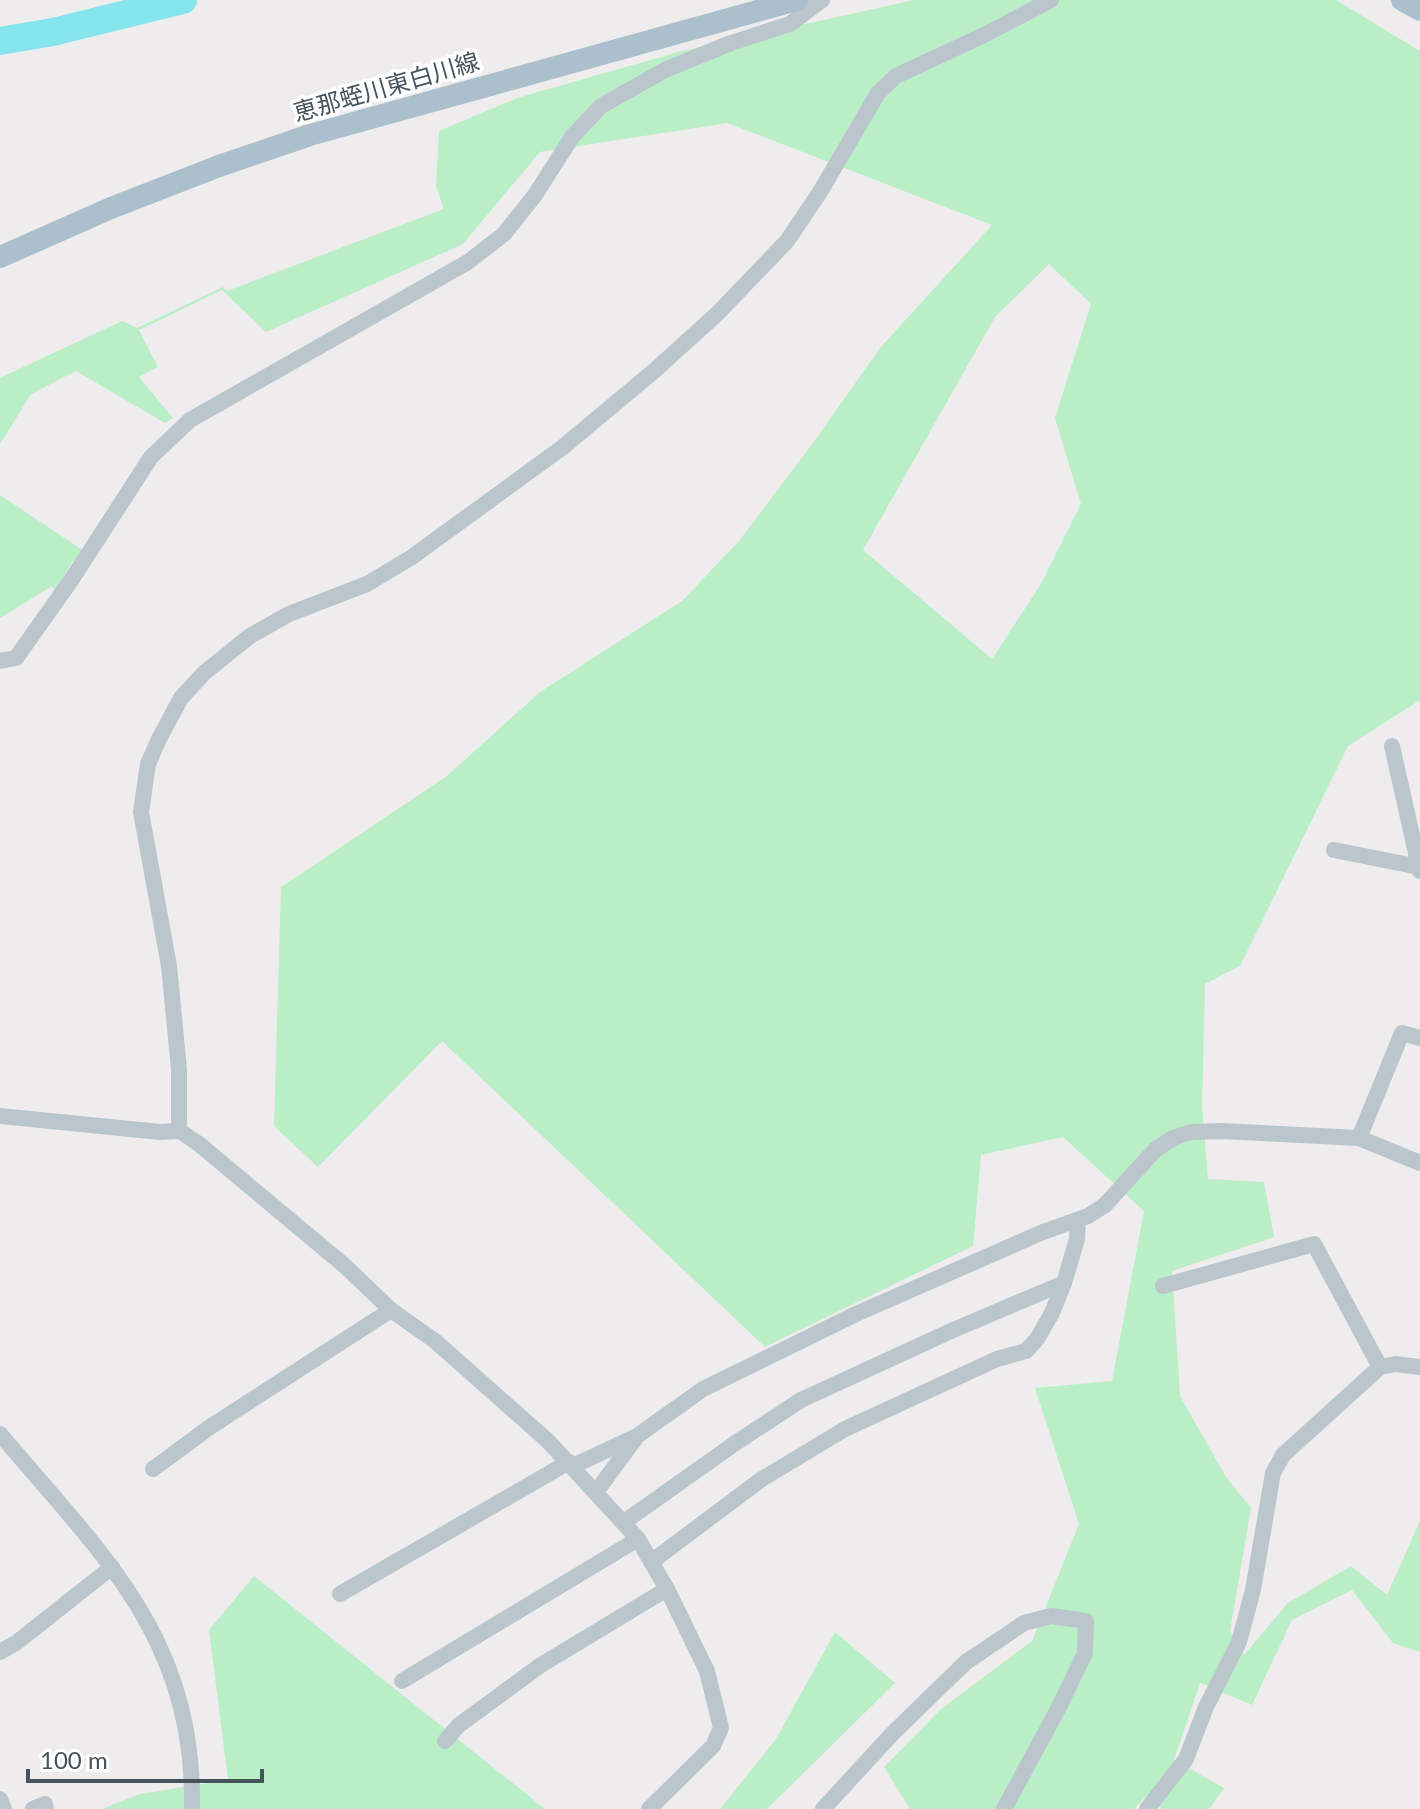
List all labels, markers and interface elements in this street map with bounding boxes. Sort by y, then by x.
street label: 恵那蛭川東白川線 [290,46,482,126]
scale bar [28,1733,262,1783]
text: 100 m [40,1745,108,1774]

